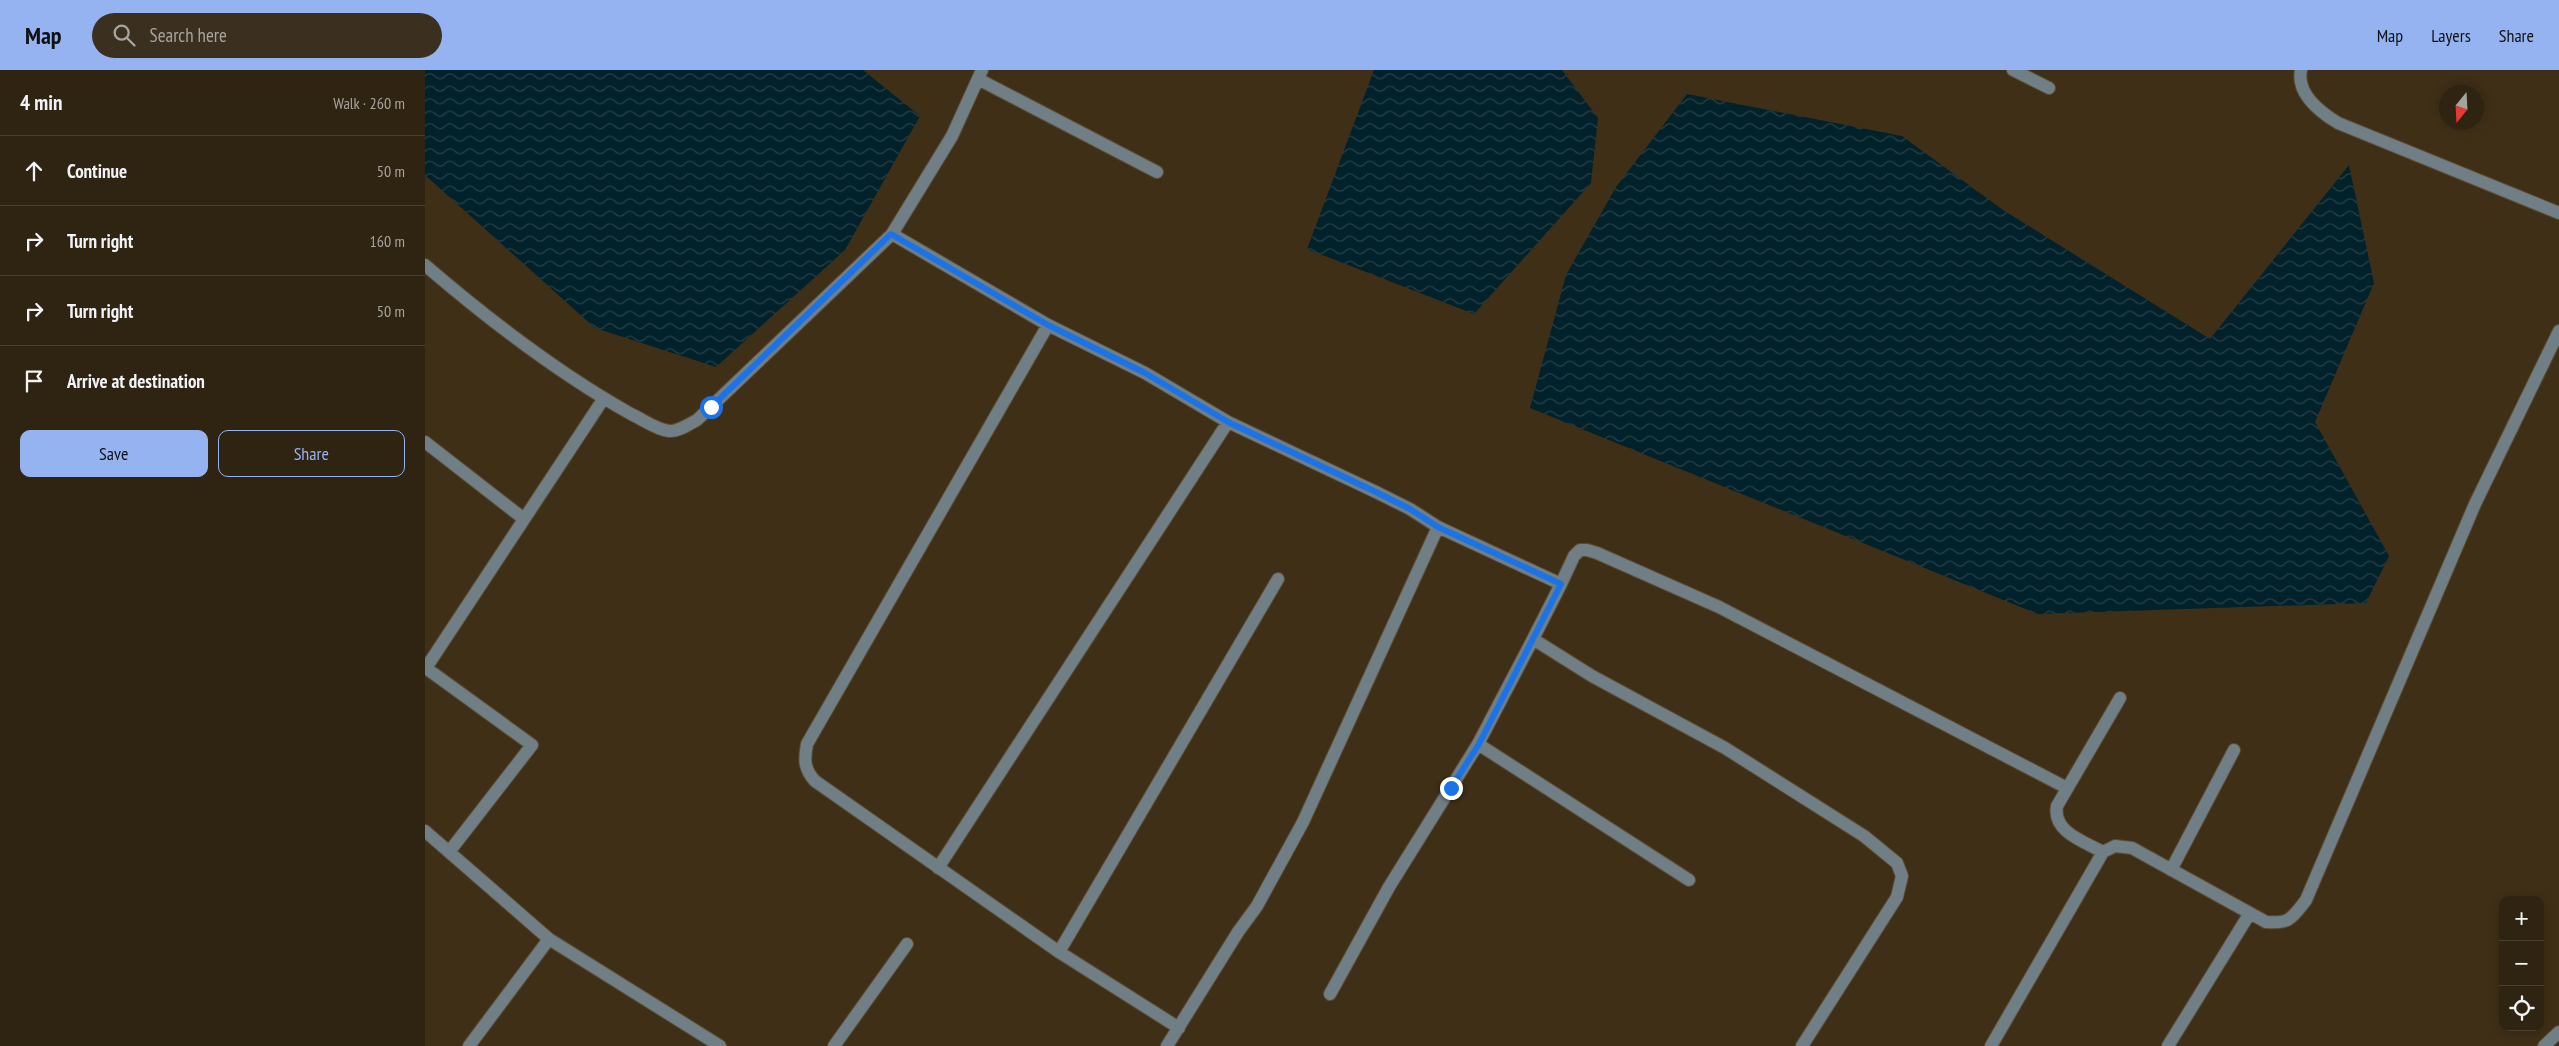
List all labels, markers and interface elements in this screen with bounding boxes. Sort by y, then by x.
search box [92,13,442,58]
text: Map [25,20,62,51]
icon: search [110,21,138,49]
text: Search here [150,23,227,47]
text: Map [2377,24,2403,47]
text: Layers [2431,24,2471,47]
text: Share [2499,24,2534,47]
north arrow [2439,85,2484,130]
text: 4 min [20,89,62,116]
text: Walk · 260 m [333,93,405,113]
icon: ahead [20,157,48,185]
text: Continue [67,159,127,183]
text: 50 m [377,161,405,181]
icon: right [20,227,48,255]
text: Turn right [67,229,133,253]
text: 160 m [370,231,405,251]
icon: right [20,297,48,325]
text: Turn right [67,299,133,323]
text: 50 m [377,301,405,321]
icon: arrive [20,367,48,395]
text: Arrive at destination [67,369,205,393]
route start [700,396,723,419]
button: Save [20,430,208,477]
button: Share [218,430,405,477]
route end [1440,777,1463,800]
map controls [2499,896,2544,1031]
button: + [2499,896,2544,941]
button: − [2499,941,2544,986]
button: locate [2499,986,2544,1031]

